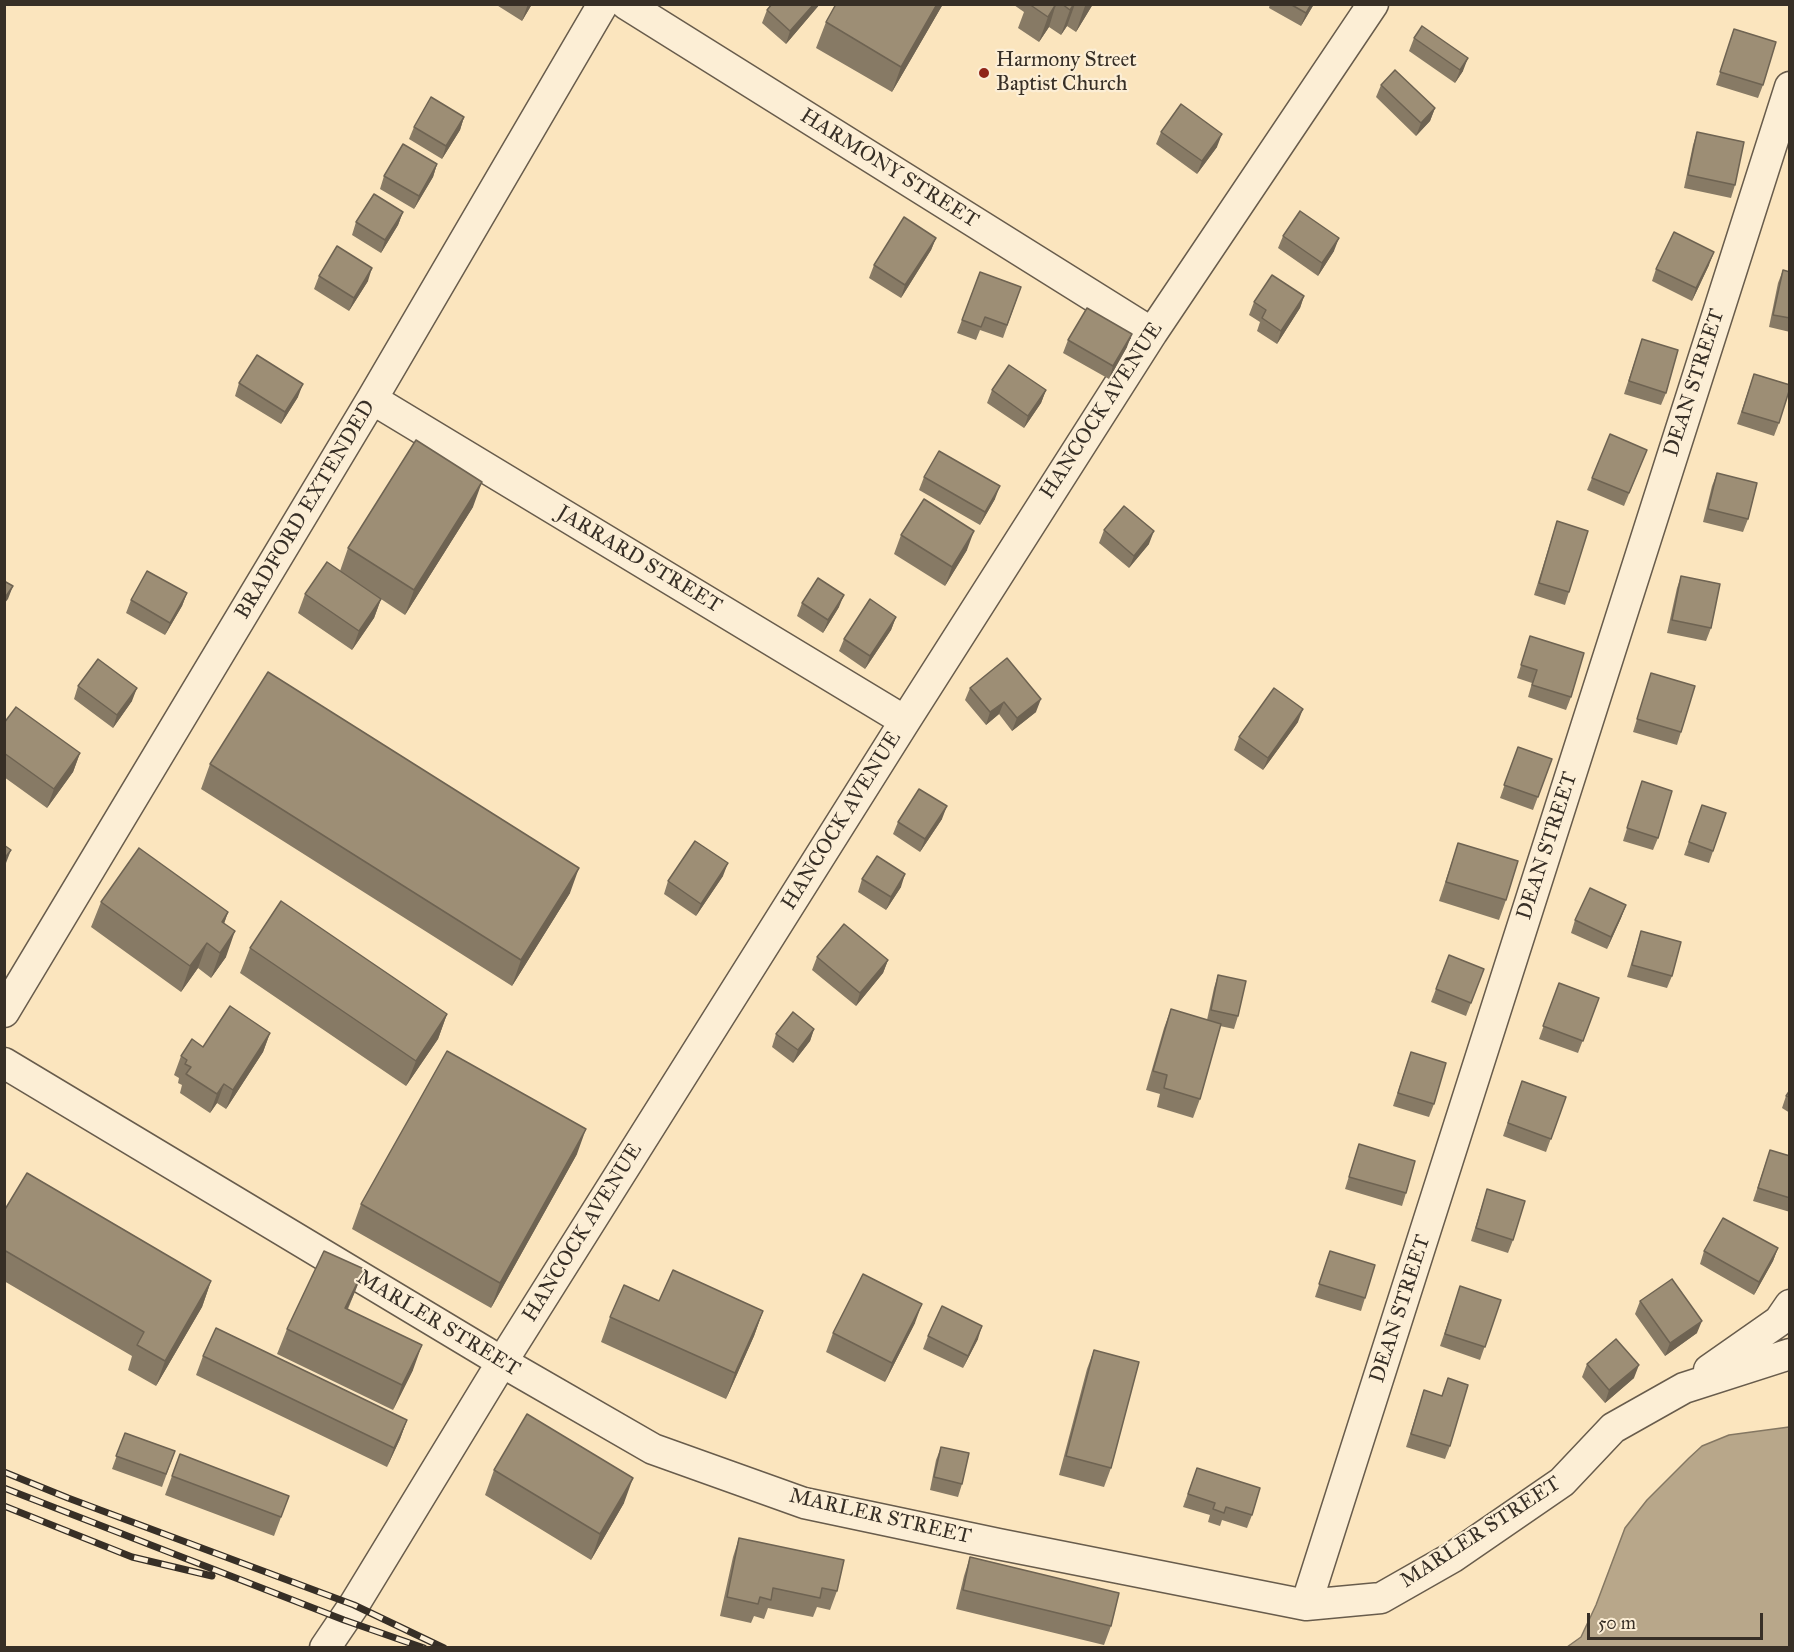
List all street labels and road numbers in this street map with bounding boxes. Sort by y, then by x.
street label: HARMONY STREET [795,104,983,234]
street label: DEAN STREET [1659,306,1731,460]
street label: HANCOCK AVENUE [1035,318,1169,504]
street label: BRADFORD EXTENDED [231,396,381,624]
street label: JARRARD STREET [552,501,726,619]
street label: HANCOCK AVENUE [777,727,907,915]
street label: DEAN STREET [1512,769,1584,923]
street label: HANCOCK AVENUE [518,1139,648,1327]
street label: DEAN STREET [1365,1232,1437,1386]
street label: MARLER STREET [352,1265,524,1383]
street label: MARLER STREET [1396,1472,1566,1594]
street label: MARLER STREET [786,1484,974,1550]

